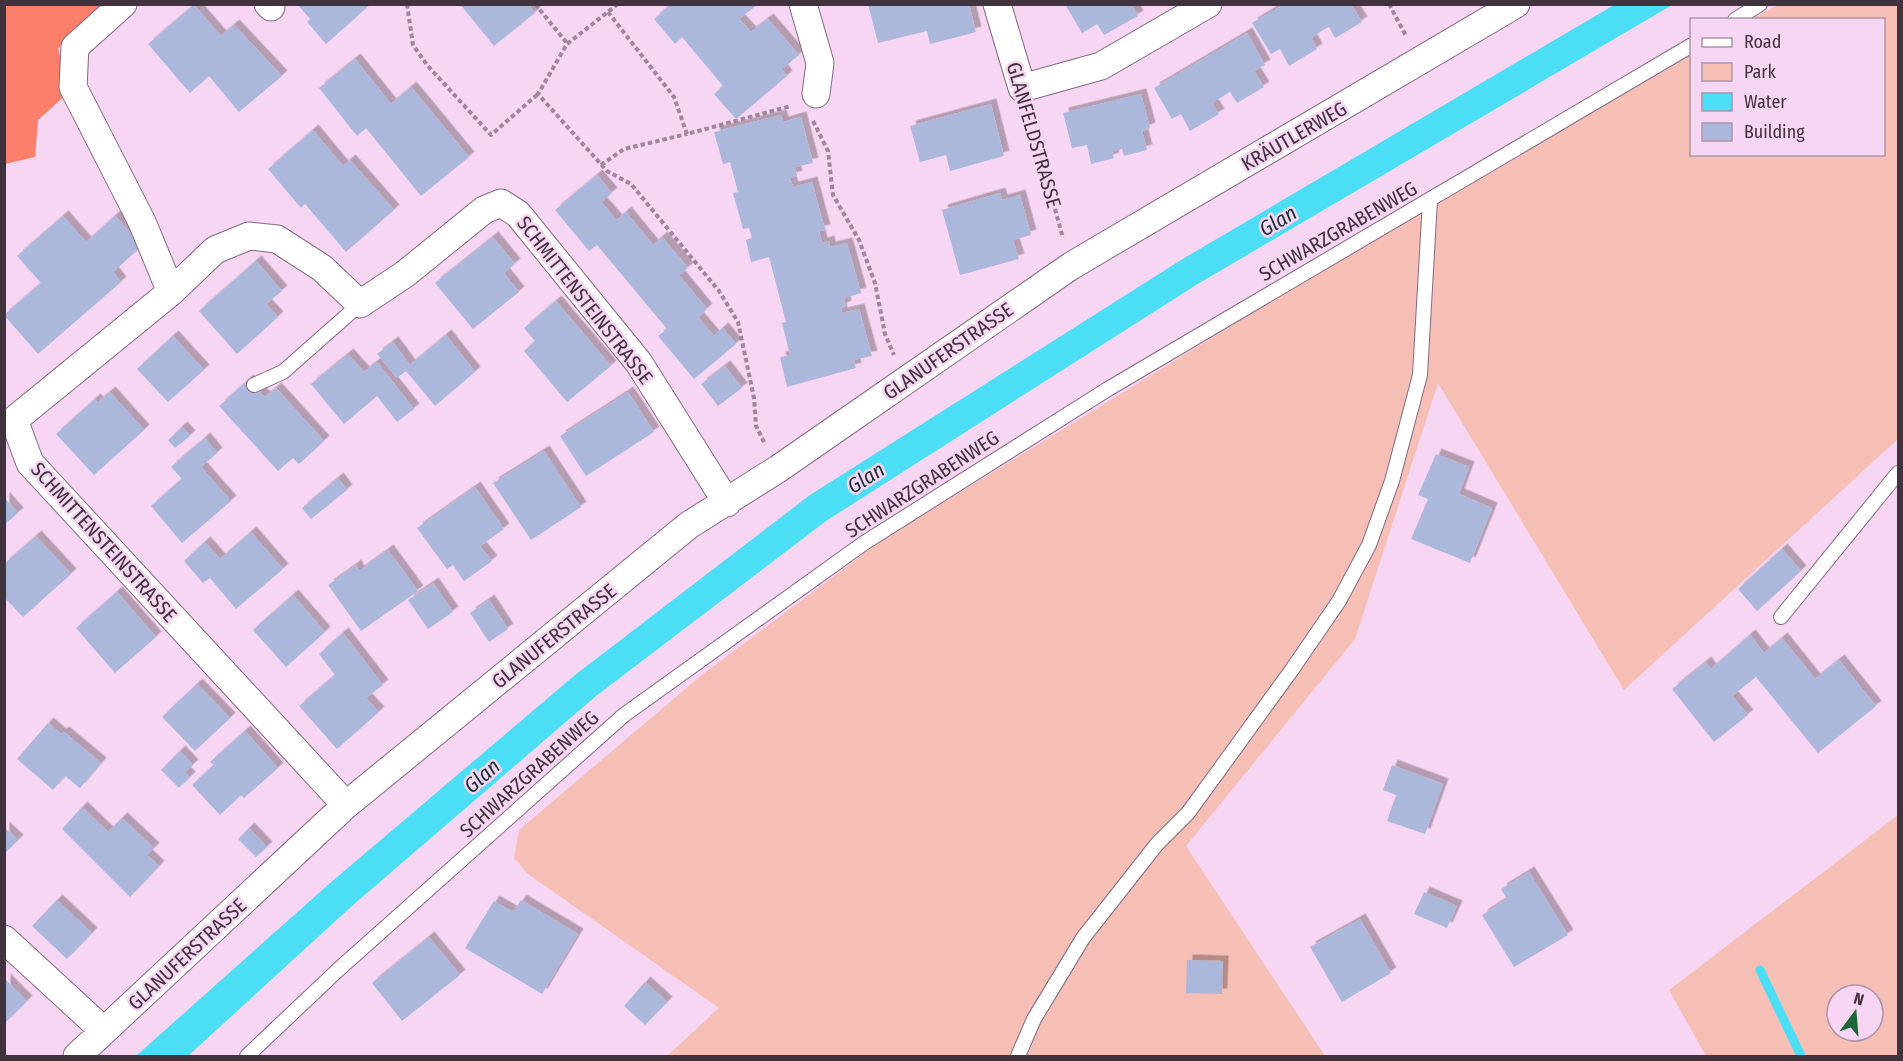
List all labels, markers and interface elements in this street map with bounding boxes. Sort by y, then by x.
legend [1690,18,1885,156]
text: Road [1744,31,1781,53]
street label: GLANFELDSTRASSE [1002,59,1066,211]
text: Park [1744,61,1777,83]
text: Water [1744,91,1787,113]
street label: KRÄUTLERWEG [1237,96,1351,176]
text: Building [1744,121,1805,143]
street label: SCHWARZGRABENWEG [1255,176,1421,286]
water label: Glan [1254,200,1302,242]
street label: SCHMITTENSTEINSTRASSE [512,211,658,389]
street label: GLANUFERSTRASSE [879,297,1017,405]
street label: SCHWARZGRABENWEG [841,425,1003,543]
street label: SCHMITTENSTEINSTRASSE [26,457,182,627]
water label: Glan [842,457,890,499]
street label: GLANUFERSTRASSE [487,579,621,693]
street label: SCHWARZGRABENWEG [455,705,603,843]
water label: Glan [459,753,505,799]
street label: GLANUFERSTRASSE [123,893,251,1015]
north arrow [1825,983,1885,1043]
text: N [1852,989,1866,1010]

